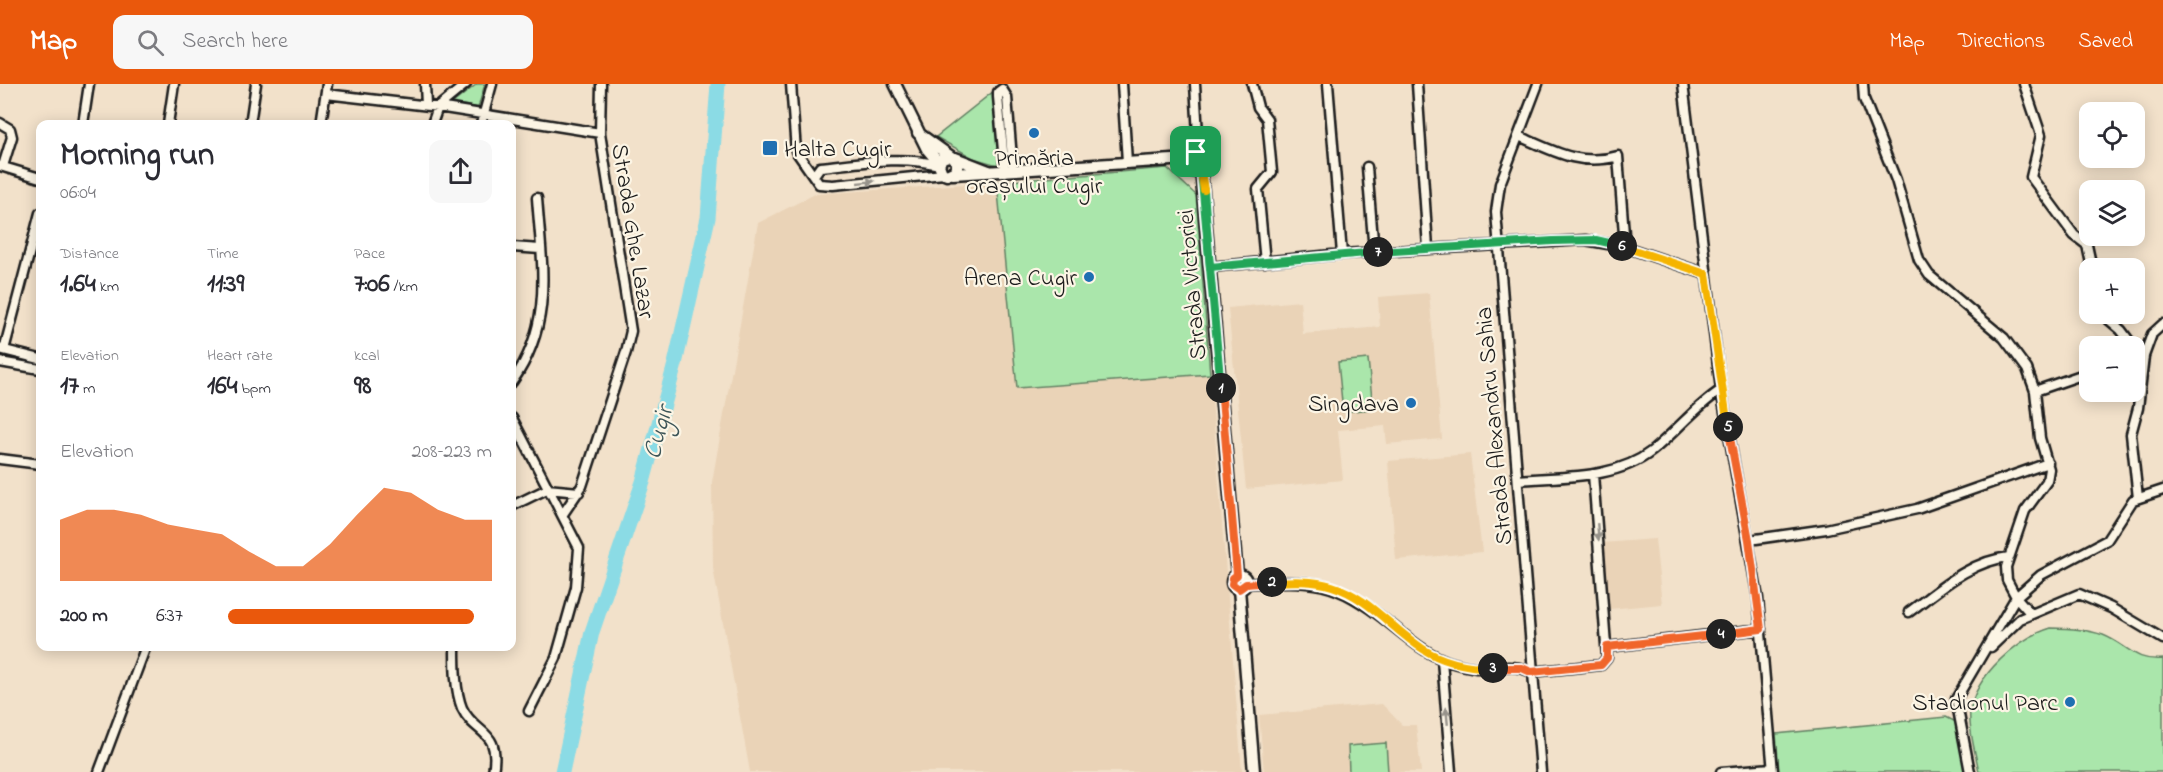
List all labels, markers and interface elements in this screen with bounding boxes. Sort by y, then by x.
search box [113,15,533,69]
text: Map [30,22,77,63]
icon: search [134,26,167,59]
text: Search here [182,26,288,58]
text: Map [1889,27,1925,57]
text: Directions [1958,27,2045,57]
text: Saved [2078,27,2133,57]
map controls [2079,102,2145,402]
button: locate [2079,102,2145,168]
marker: Primăria orașului Cugir [1027,126,1041,140]
pin [1170,126,1221,177]
text: Morning run [60,132,214,180]
place label: Halta Cugir [784,133,892,168]
icon: arrive [1179,135,1212,168]
marker: Halta Cugir [761,139,779,157]
button: share [429,140,492,203]
street label: Strada Ghe. Lazar [600,141,663,322]
place label: Primăria orașului Cugir [966,142,1103,205]
one-way arrow [857,177,876,187]
text: 06:04 [60,179,96,208]
button: layers [2079,180,2145,246]
street label: Strada Victoriei [1169,208,1218,362]
pin: 6 [1607,231,1637,261]
text: 6 [1618,234,1626,258]
pin: 7 [1363,237,1393,267]
text: 7 [1375,240,1381,264]
text: Distance [60,242,119,266]
text: Time [207,242,239,266]
text: Pace [354,242,385,266]
button: + [2079,258,2145,324]
place label: Arena Cugir [964,262,1078,297]
text: 1.64 [60,266,96,304]
text: 11:39 [207,266,244,304]
text: 7:06 [354,266,390,304]
marker: Arena Cugir [1082,270,1096,284]
text: km [96,275,119,299]
text: /km [390,275,418,299]
street label: Strada Alexandru Sahia [1468,305,1523,546]
button: − [2079,336,2145,402]
text: Elevation [60,344,119,368]
text: Heart rate [207,344,273,368]
text: kcal [354,344,379,368]
text: 17 [60,368,79,406]
text: 164 [207,368,237,406]
text: 98 [354,368,372,406]
pin: 1 [1206,373,1236,403]
text: 1 [1218,376,1224,400]
text: m [79,377,95,401]
text: bpm [237,377,271,401]
place label: Singdava [1308,388,1399,423]
marker: Singdava [1404,396,1418,410]
water label: Cugir [635,399,686,464]
pin: 5 [1713,412,1743,442]
text: 5 [1723,415,1733,439]
text: Elevation [60,438,134,467]
text: 208–223 m [412,438,492,467]
one-way arrow [1593,522,1602,541]
pin: 2 [1257,567,1287,597]
text: 2 [1268,570,1276,594]
text: 200 m [60,602,108,631]
text: 6:37 [156,602,183,631]
pin: 4 [1706,619,1736,649]
text: 4 [1718,622,1724,646]
pin: 3 [1478,653,1508,683]
text: 3 [1490,656,1496,680]
place label: Stadionul Parc [1912,687,2058,722]
marker: Stadionul Parc [2063,695,2077,709]
one-way arrow [1442,706,1452,725]

